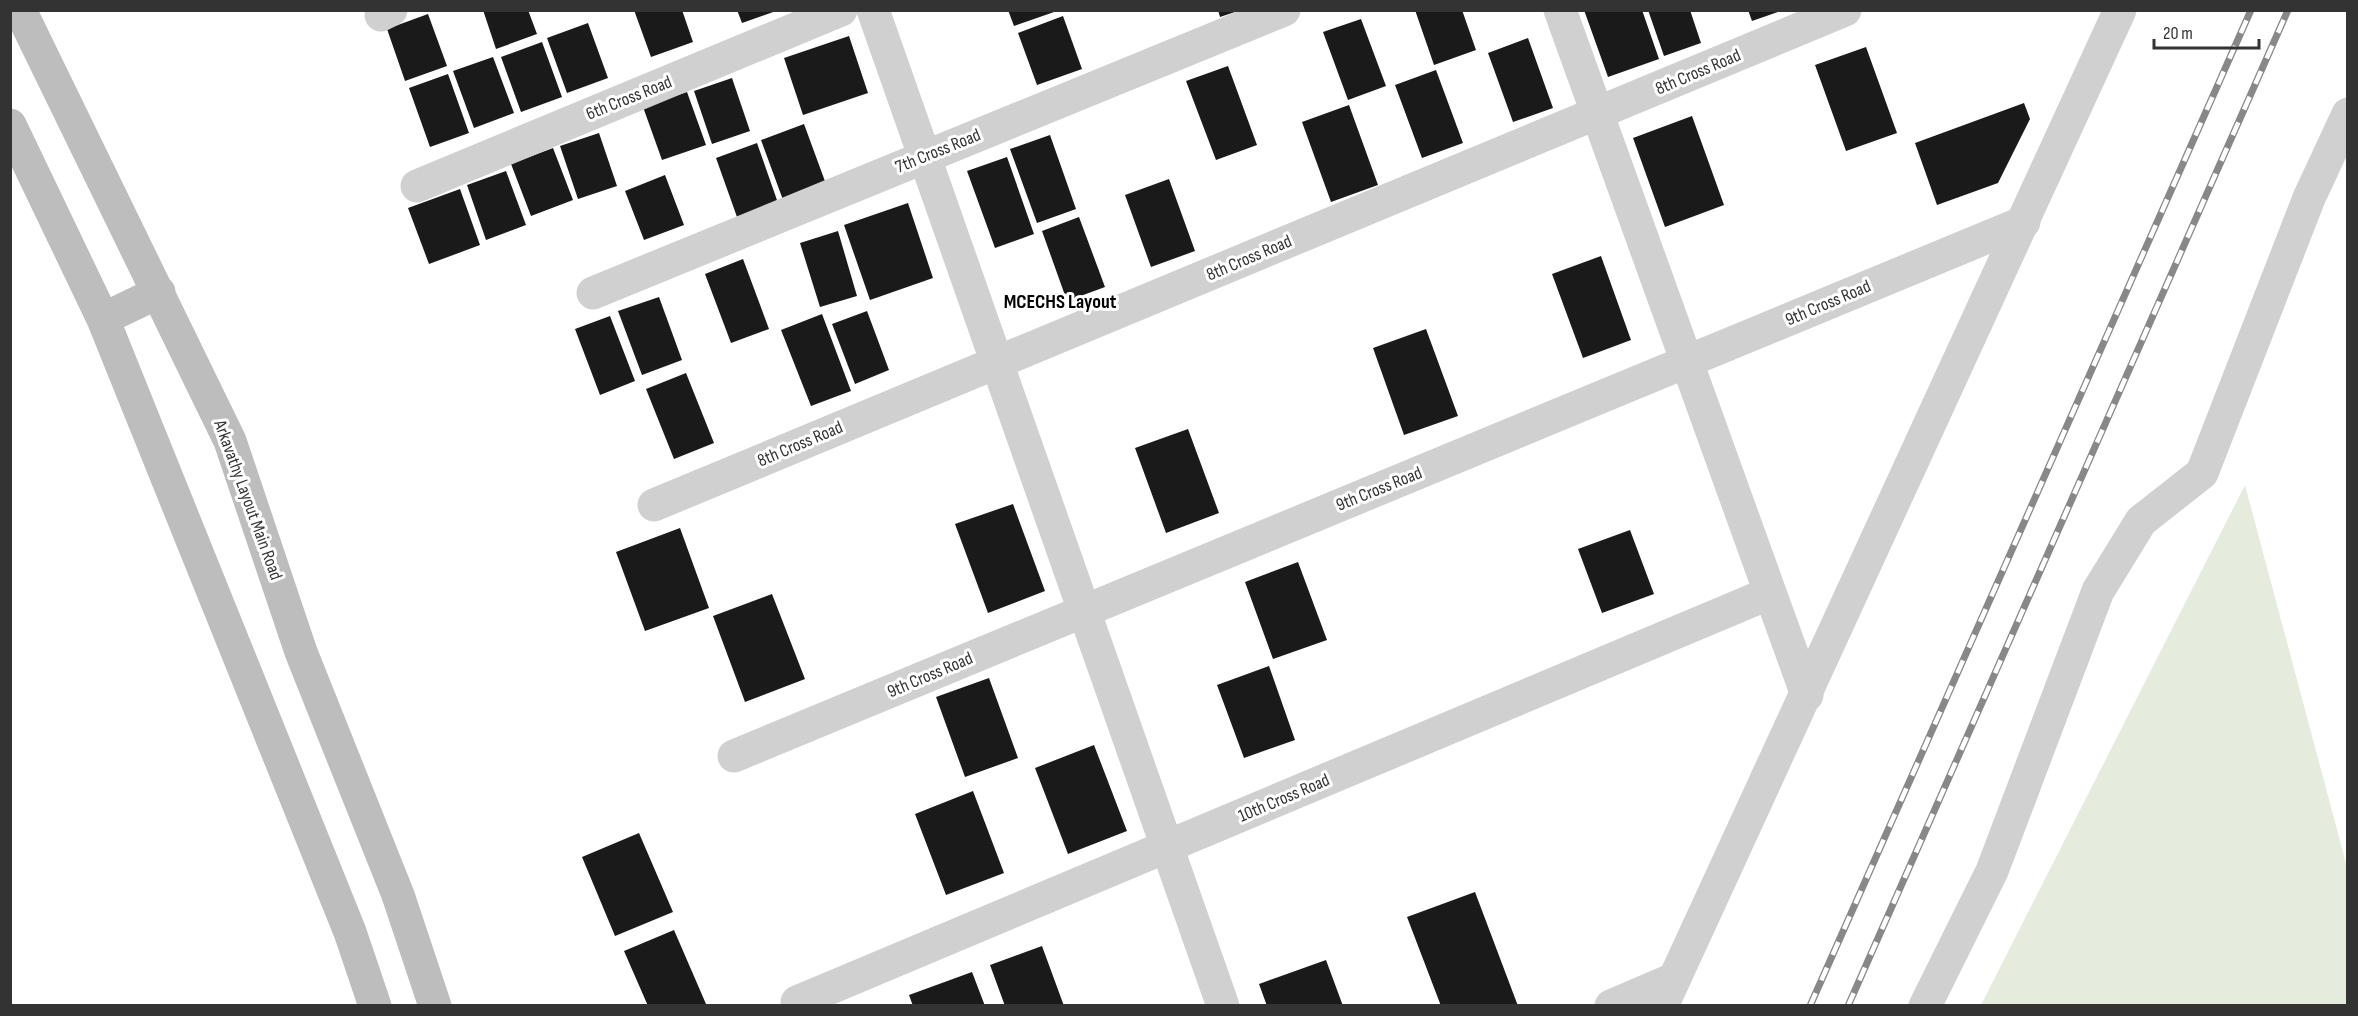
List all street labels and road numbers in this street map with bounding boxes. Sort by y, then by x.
street label: 8th Cross Road [1652,45,1744,99]
street label: 6th Cross Road [583,71,675,125]
street label: 7th Cross Road [892,124,984,178]
street label: 8th Cross Road [1203,231,1295,285]
street label: 9th Cross Road [1782,276,1874,330]
street label: Arkavathy Layout Main Road [209,416,287,583]
street label: 8th Cross Road [754,417,846,471]
street label: 9th Cross Road [1333,462,1425,516]
street label: 9th Cross Road [884,648,976,702]
street label: 10th Cross Road [1235,769,1333,827]

